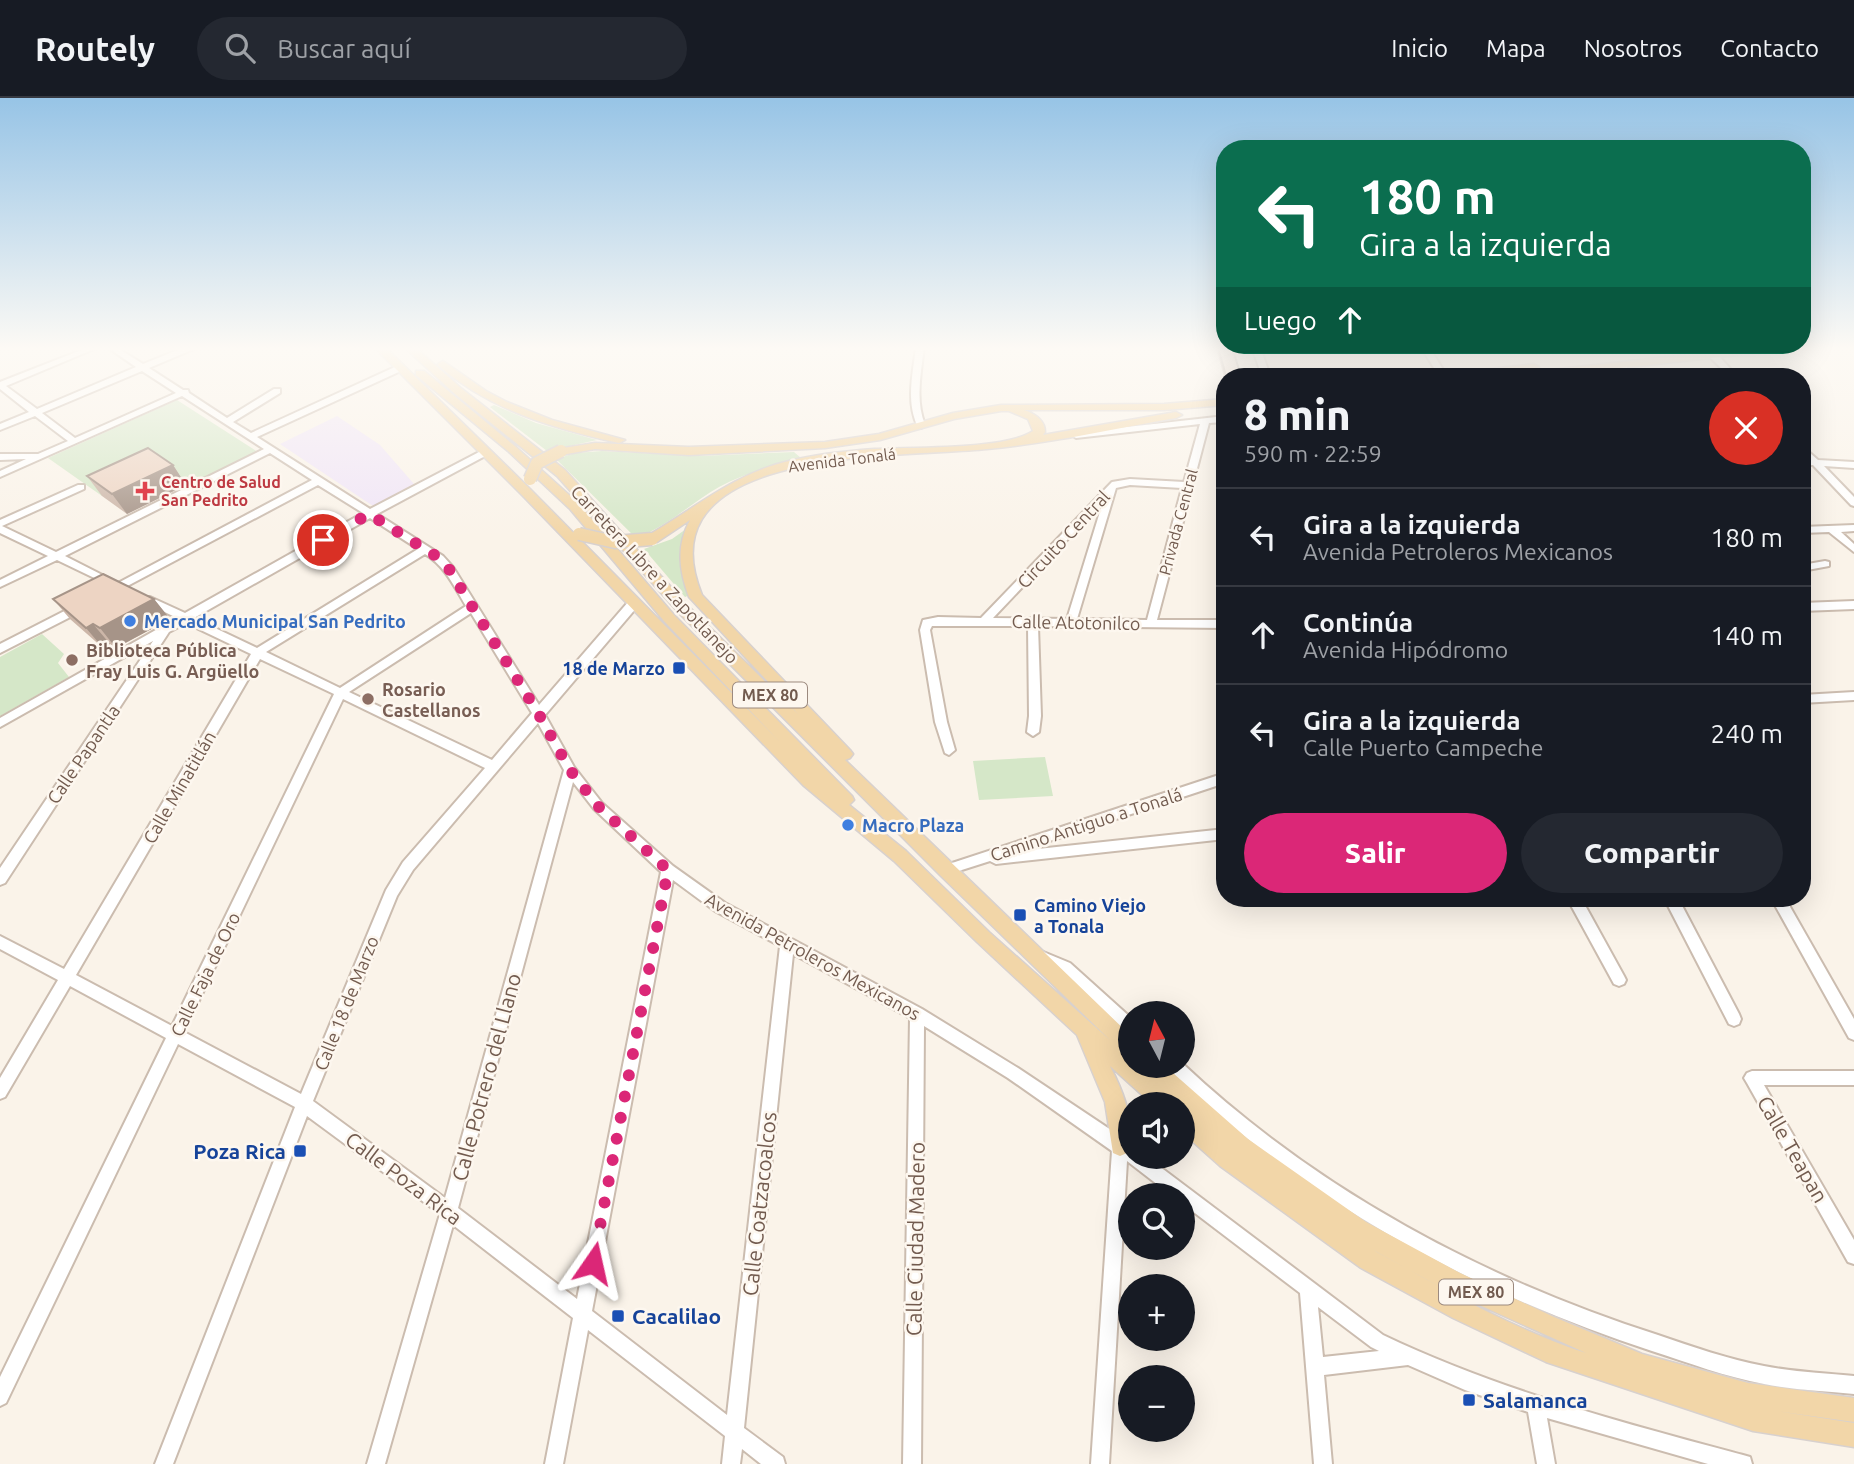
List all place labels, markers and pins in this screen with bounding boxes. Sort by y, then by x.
place label: Centro de Salud San Pedrito [161,473,281,509]
marker: Centro de Salud San Pedrito [135,481,155,501]
pin [293,510,353,570]
place label: Mercado Municipal San Pedrito [144,611,406,631]
marker: Mercado Municipal San Pedrito [122,613,138,629]
place label: Biblioteca Pública Fray Luis G. Argüello [86,640,259,681]
marker: Biblioteca Pública Fray Luis G. Argüello [64,652,80,668]
place label: 18 de Marzo [562,658,665,678]
marker: 18 de Marzo [671,660,687,676]
place label: Rosario Castellanos [382,679,481,720]
marker: Rosario Castellanos [360,691,376,707]
place label: Macro Plaza [862,815,964,835]
marker: Macro Plaza [840,817,856,833]
place label: Camino Viejo a Tonala [1034,895,1146,936]
marker: Camino Viejo a Tonala [1012,907,1028,923]
place label: Poza Rica [193,1139,286,1163]
marker: Poza Rica [292,1143,308,1159]
place label: Cacalilao [632,1304,721,1328]
marker: Cacalilao [610,1308,626,1324]
place label: Salamanca [1483,1388,1588,1412]
marker: Salamanca [1461,1392,1477,1408]

